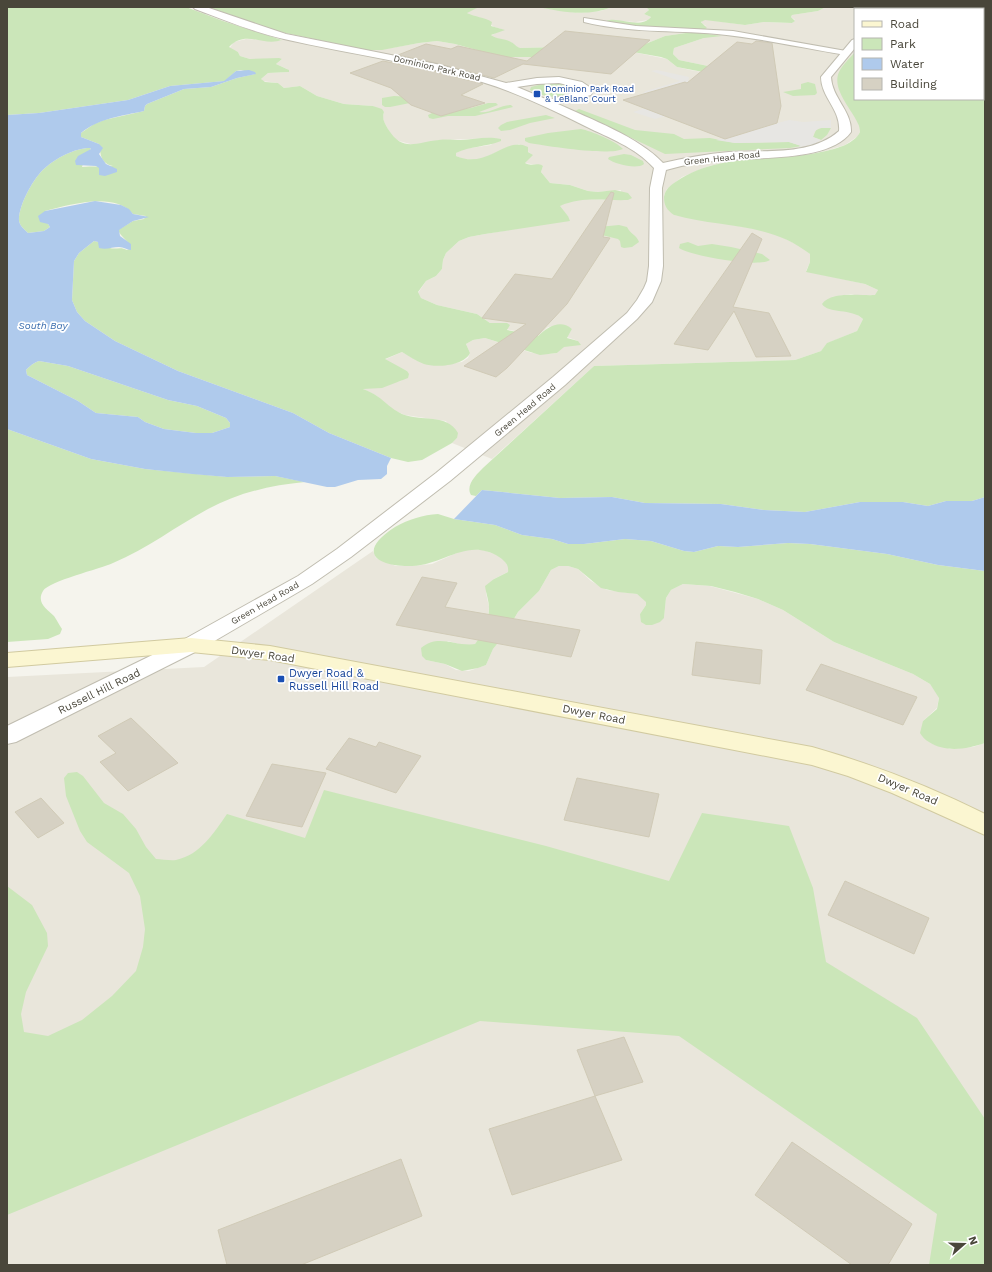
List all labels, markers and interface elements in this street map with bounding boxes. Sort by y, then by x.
legend [854,8,984,100]
text: Road [890,17,919,31]
text: Park [890,37,916,51]
street label: Dominion Park Road [392,53,482,83]
text: Water [890,57,925,71]
text: Building [890,77,937,91]
place label: Dominion Park Road & LeBlanc Court [545,84,634,104]
marker: Dominion Park Road & LeBlanc Court [532,89,542,99]
street label: Green Head Road [683,149,761,167]
water label: South Bay [18,320,69,331]
street label: Green Head Road [492,382,558,438]
street label: Green Head Road [229,580,301,626]
street label: Dwyer Road [230,644,295,665]
street label: Russell Hill Road [56,666,143,717]
place label: Dwyer Road & Russell Hill Road [289,667,379,693]
marker: Dwyer Road & Russell Hill Road [276,674,286,684]
street label: Dwyer Road [561,702,627,727]
street label: Dwyer Road [876,771,940,808]
north arrow [944,1224,984,1264]
text: N [965,1235,980,1247]

